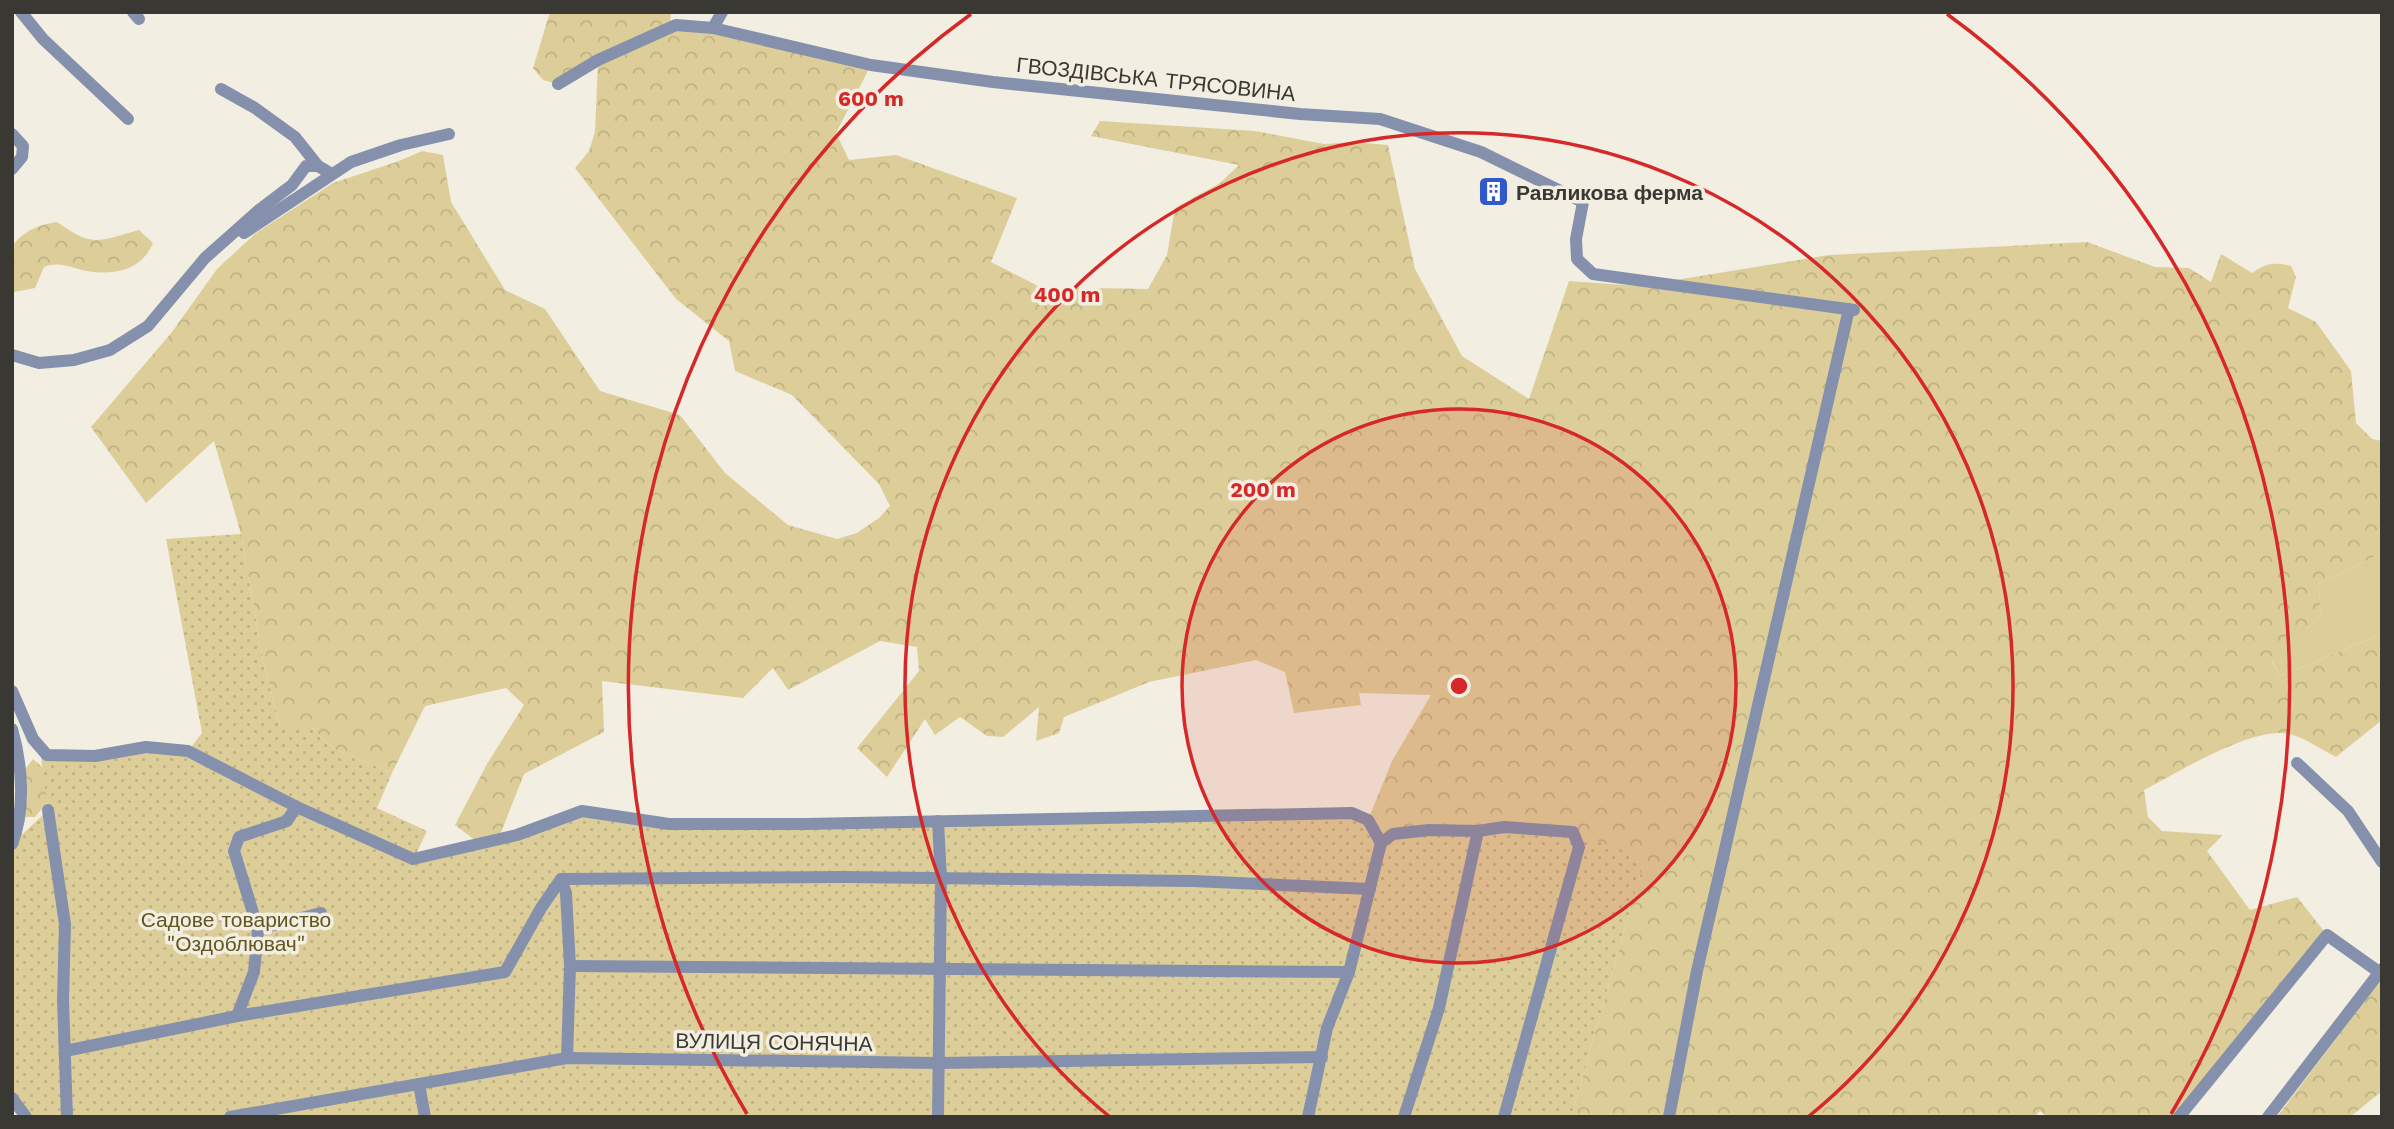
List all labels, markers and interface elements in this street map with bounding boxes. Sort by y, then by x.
street label: ГВОЗДІВСЬКА ТРЯСОВИНА [1015,52,1297,106]
text: 600 m [838,86,904,111]
building icon: Равликова ферма [1476,175,1510,209]
place label: Равликова ферма [1516,180,1703,205]
text: 400 m [1034,282,1100,307]
text: 200 m [1230,477,1296,502]
centre of rings [1447,674,1471,698]
park label: Садове товариство "Оздоблювач" [141,907,331,956]
street label: ВУЛИЦЯ СОНЯЧНА [675,1028,873,1056]

